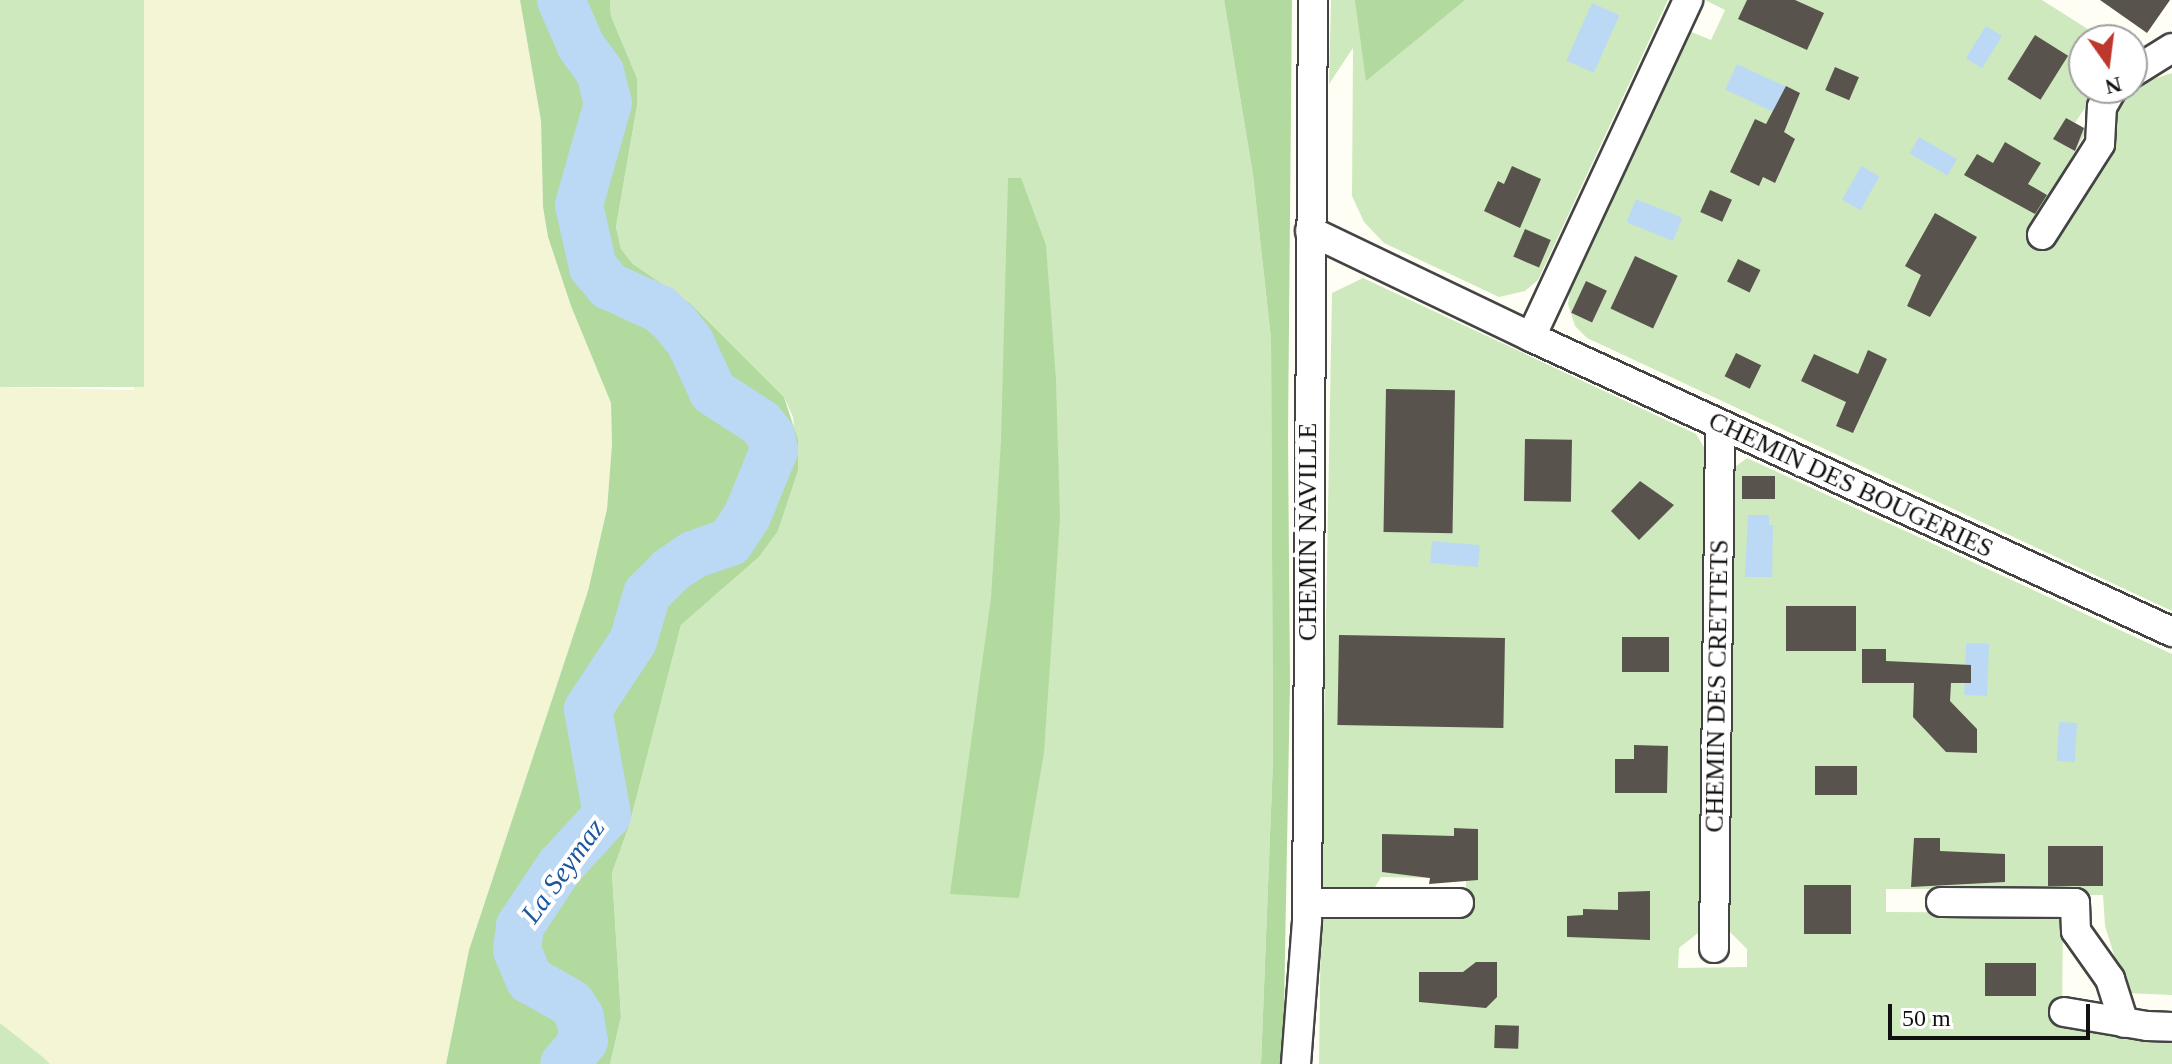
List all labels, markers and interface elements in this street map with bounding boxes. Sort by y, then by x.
north arrow [2068,24,2148,104]
text: N [2103,72,2124,100]
street label: CHEMIN DES BOUGERIES [1704,405,1998,565]
street label: CHEMIN NAVILLE [1292,423,1324,641]
street label: CHEMIN DES CRETTETS [1699,539,1735,833]
water label: La Seymaz [514,812,612,930]
scale bar [1892,988,2094,1038]
text: 50 m [1902,1005,1951,1031]

